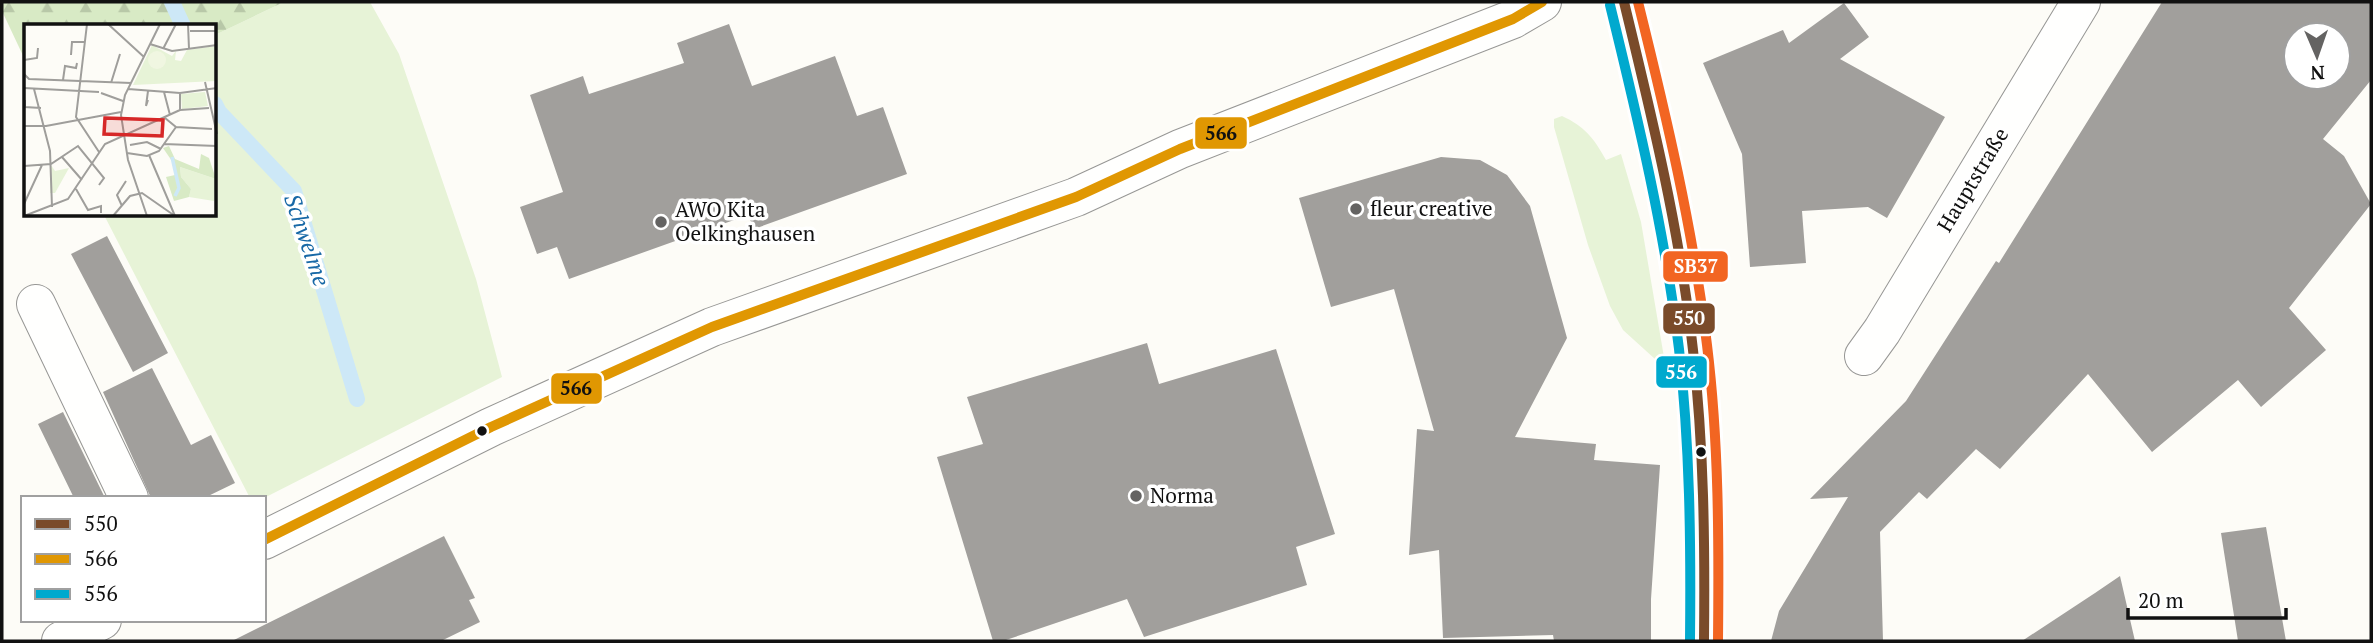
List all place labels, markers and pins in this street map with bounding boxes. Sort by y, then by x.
place label: fleur creative [1370,194,1493,222]
place label: AWO Kita Oelkinghausen [675,195,816,247]
marker: fleur creative [1348,201,1364,217]
marker: AWO Kita Oelkinghausen [653,214,669,230]
unlabelled marker [475,424,489,438]
unlabelled marker [1694,445,1708,459]
place label: Norma [1150,481,1214,509]
marker: Norma [1128,488,1144,504]

